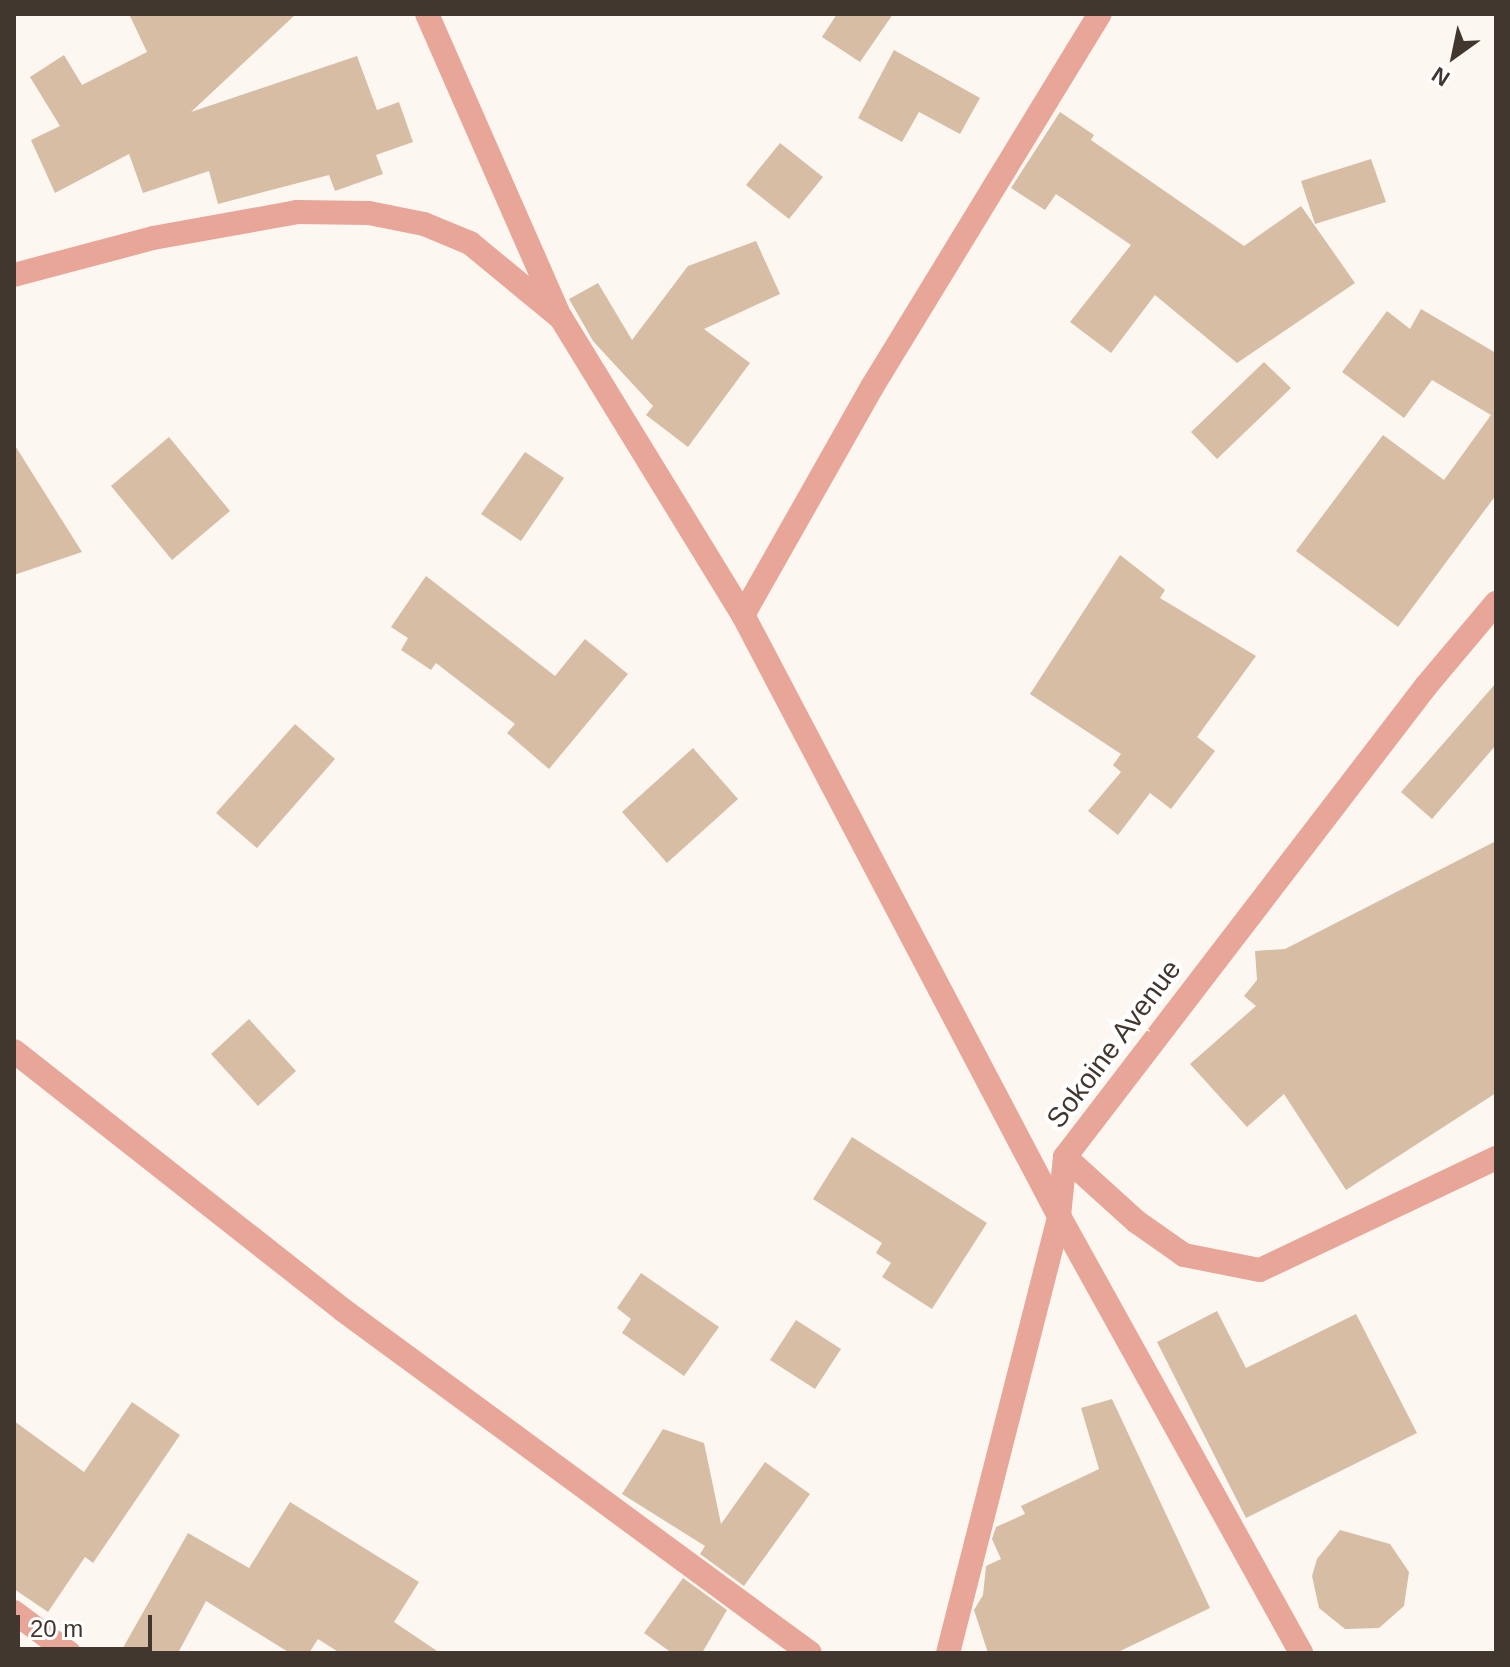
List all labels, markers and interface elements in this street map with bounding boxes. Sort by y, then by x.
north arrow [1414,16,1494,96]
text: N [1427,62,1454,91]
street label: Sokoine Avenue [1039,953,1189,1135]
scale bar [20,1599,156,1649]
text: 20 m [30,1615,83,1642]

